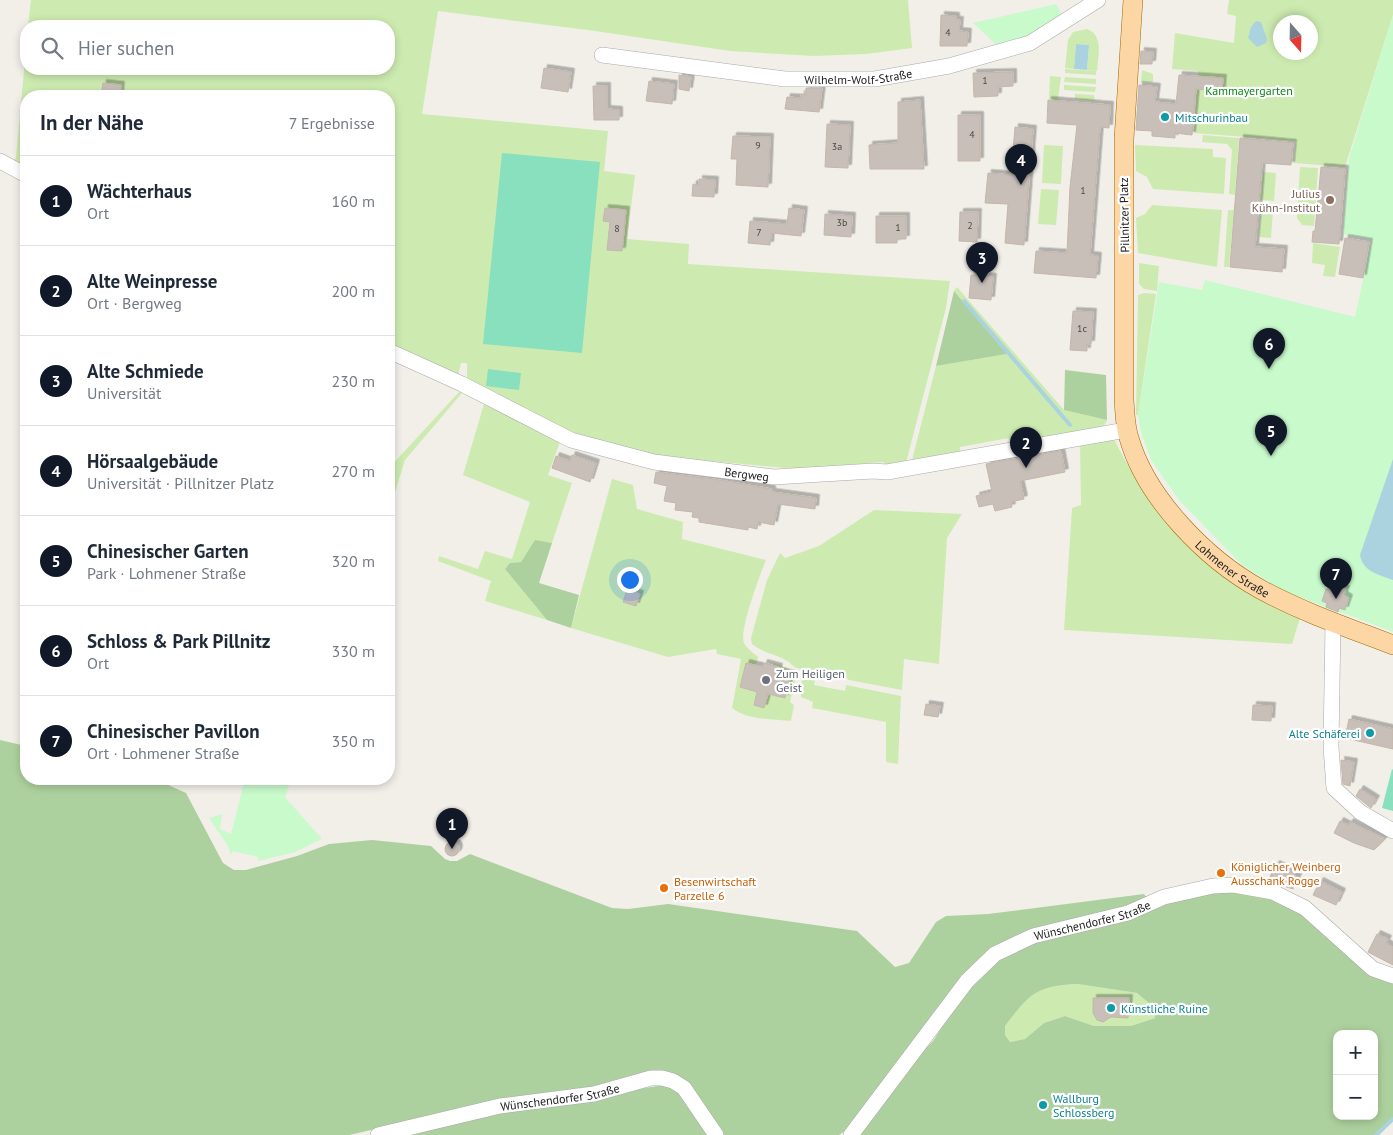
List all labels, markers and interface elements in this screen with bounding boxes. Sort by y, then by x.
north arrow [1273,15,1318,60]
search box [20,20,395,75]
house number: 4 [945,26,951,39]
icon: search [38,34,66,62]
text: Hier suchen [78,36,174,60]
street label: Wilhelm-Wolf-Straße [804,65,913,87]
house number: 1 [982,74,988,87]
park label: Kammayergarten [1205,83,1293,98]
text: In der Nähe [40,109,144,136]
place label: Mitschurinbau [1175,110,1248,125]
marker: Mitschurinbau [1159,111,1171,123]
text: 7 Ergebnisse [289,113,375,133]
house number: 4 [969,128,975,141]
house number: 9 [755,139,761,152]
house number: 3a [832,140,842,153]
pin: 4 [1005,144,1037,185]
street label: Pillnitzer Platz [1116,177,1132,253]
text: Wächterhaus [87,179,192,203]
house number: 1 [1080,184,1086,197]
place label: Julius Kühn-Institut [1252,186,1320,215]
text: 1 [51,191,61,211]
text: 160 m [332,191,375,211]
marker: Julius Kühn-Institut [1324,194,1336,206]
text: Ort [87,203,109,223]
house number: 3b [837,216,847,229]
house number: 2 [967,219,973,232]
house number: 1 [895,221,901,234]
house number: 8 [614,222,620,235]
house number: 7 [756,226,762,239]
pin: 3 [966,242,998,283]
text: Alte Weinpresse [87,269,217,293]
text: 2 [51,281,61,301]
text: 200 m [332,281,375,301]
text: Ort · Bergweg [87,293,182,313]
house number: 1c [1077,322,1087,335]
pin: 6 [1253,328,1285,369]
text: Alte Schmiede [87,359,204,383]
text: 3 [51,371,61,391]
text: 230 m [332,371,375,391]
text: Universität [87,383,161,403]
pin: 5 [1255,415,1287,456]
pin: 2 [1010,427,1042,468]
text: Hörsaalgebäude [87,449,218,473]
text: 4 [51,461,61,481]
text: 270 m [332,461,375,481]
street label: Bergweg [724,463,770,484]
text: Universität · Pillnitzer Platz [87,473,274,493]
street label: Lohmener Straße [1193,537,1272,600]
text: Chinesischer Garten [87,539,248,563]
text: 5 [51,551,61,571]
text: 320 m [332,551,375,571]
pin: 7 [1320,558,1352,599]
text: Park · Lohmener Straße [87,563,246,583]
your location [617,567,643,593]
text: Schloss & Park Pillnitz [87,629,270,653]
text: 6 [51,641,61,661]
text: 330 m [332,641,375,661]
text: Ort [87,653,109,673]
place label: Zum Heiligen Geist [776,666,845,695]
marker: Zum Heiligen Geist [760,674,772,686]
text: Chinesischer Pavillon [87,719,260,743]
place label: Alte Schäferei [1289,726,1360,741]
marker: Alte Schäferei [1364,727,1376,739]
text: 7 [51,731,61,751]
text: 350 m [332,731,375,751]
text: Ort · Lohmener Straße [87,743,239,763]
pin: 1 [436,808,468,849]
place label: Königlicher Weinberg Ausschank Rogge [1231,859,1341,888]
marker: Königlicher Weinberg Ausschank Rogge [1215,867,1227,879]
place label: Besenwirtschaft Parzelle 6 [674,874,756,903]
marker: Besenwirtschaft Parzelle 6 [658,882,670,894]
street label: Wünschendorfer Straße [1032,897,1153,943]
place label: Künstliche Ruine [1121,1001,1208,1016]
marker: Künstliche Ruine [1105,1002,1117,1014]
map controls [1333,1030,1378,1120]
button: + [1333,1030,1378,1075]
button: − [1333,1075,1378,1120]
street label: Wünschendorfer Straße [500,1080,621,1113]
place label: Wallburg Schlossberg [1053,1091,1115,1120]
marker: Wallburg Schlossberg [1037,1099,1049,1111]

